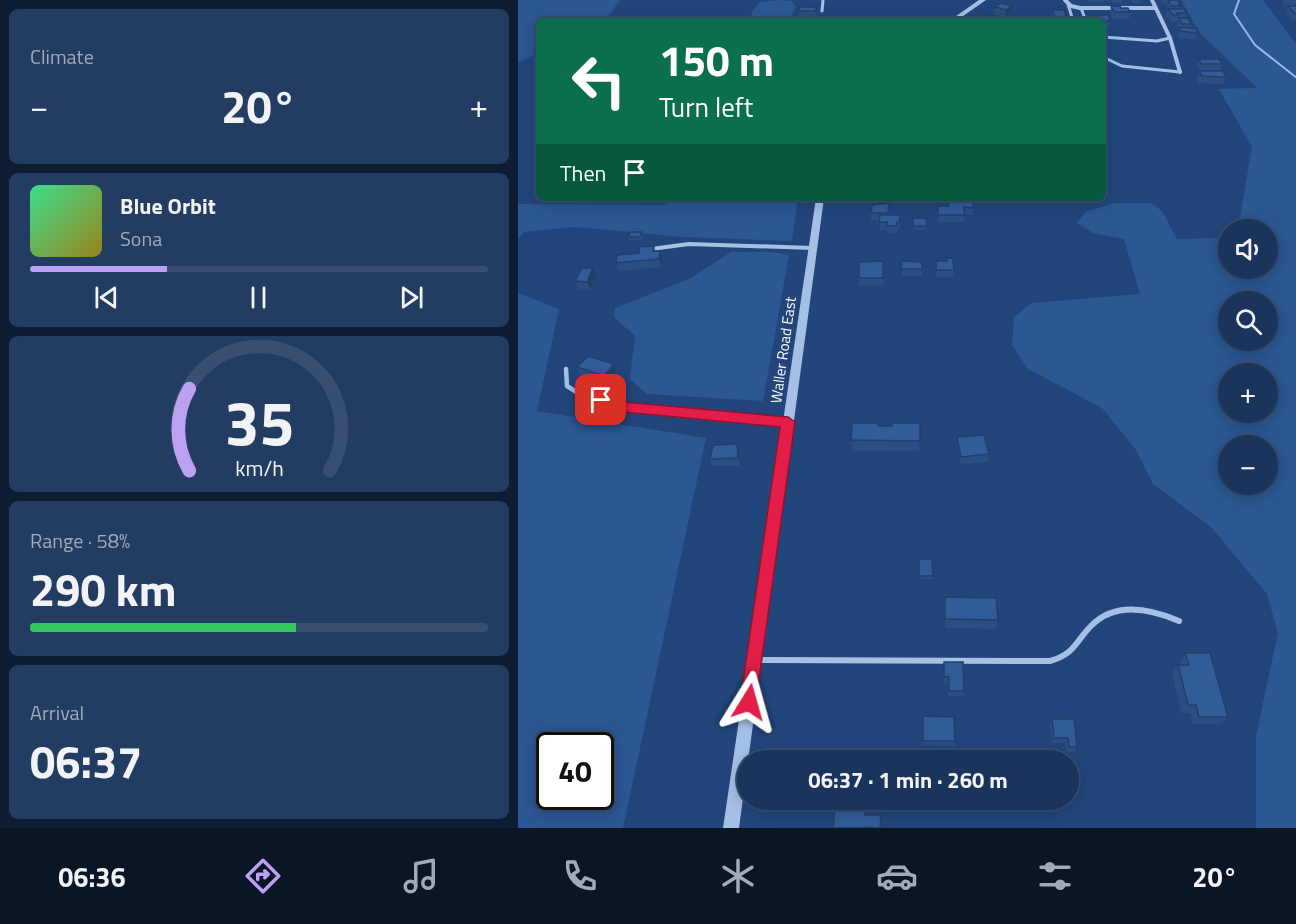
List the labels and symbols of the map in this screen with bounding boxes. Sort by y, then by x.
street label: Waller Road East [764,294,802,405]
pin [575,374,626,425]
position arrow [717,670,781,734]
speed limit sign: 40 [536,732,614,810]

